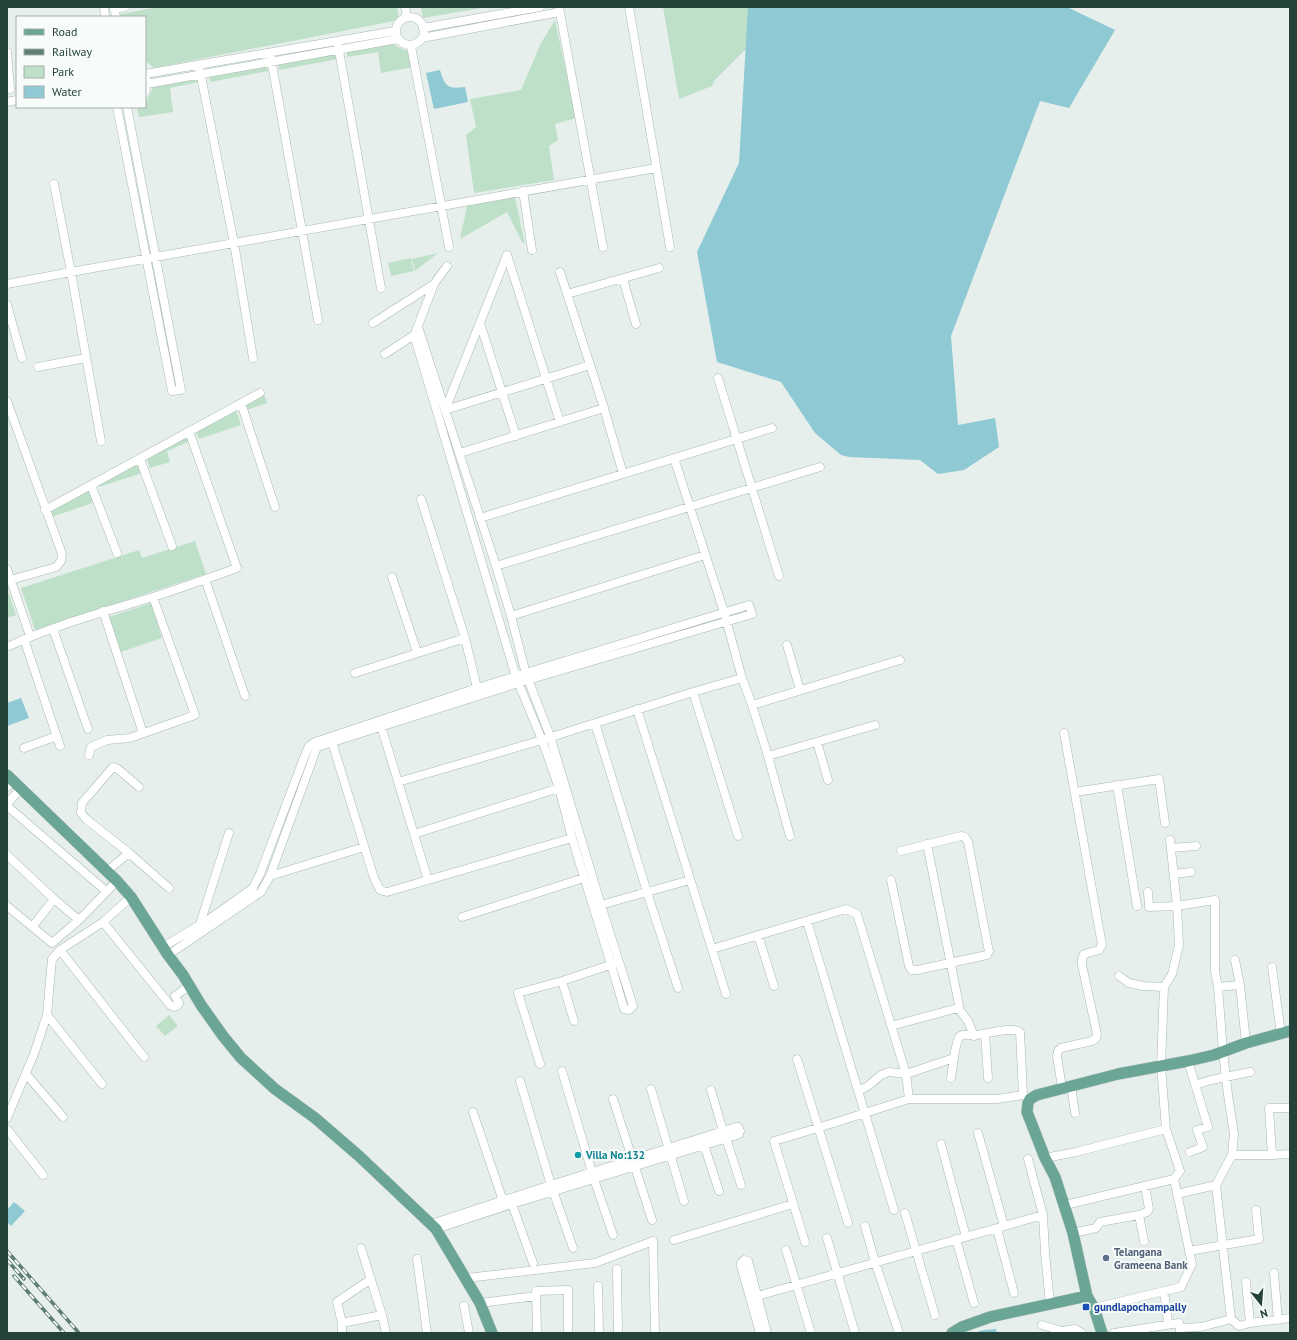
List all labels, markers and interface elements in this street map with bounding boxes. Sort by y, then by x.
legend [16,16,146,108]
text: Road [52,24,77,39]
text: Railway [52,44,92,59]
text: Park [52,64,74,79]
text: Water [52,84,82,99]
place label: Villa No:132 [585,1148,645,1162]
marker: Villa No:132 [573,1150,583,1160]
place label: Telangana Grameena Bank [1114,1245,1188,1272]
marker: Telangana Grameena Bank [1101,1253,1111,1263]
north arrow [1241,1284,1281,1324]
place label: gundlapochampally [1094,1300,1187,1314]
marker: gundlapochampally [1081,1302,1091,1312]
text: N [1258,1306,1269,1321]

